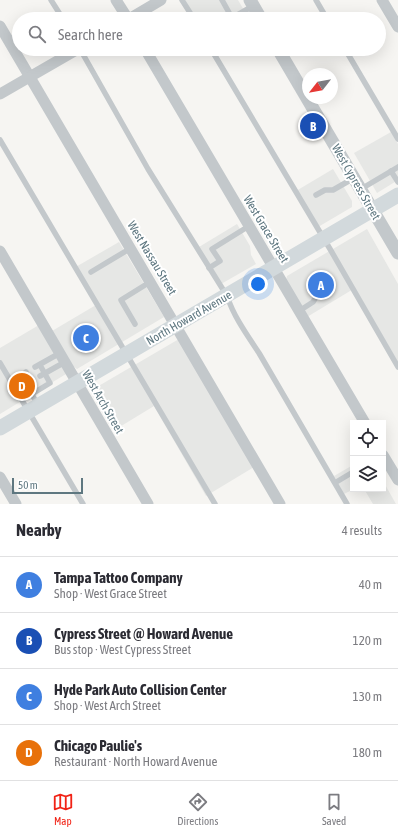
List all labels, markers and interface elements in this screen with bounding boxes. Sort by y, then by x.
search box [12,12,386,56]
icon: search [26,23,48,45]
text: Search here [58,26,123,43]
north arrow [302,68,338,104]
pin: B [300,111,326,141]
street label: West Cypress Street [329,142,383,223]
street label: West Grace Street [240,193,292,266]
street label: West Nassau Street [124,219,180,298]
pin: A [308,270,334,300]
your location [248,274,268,294]
street label: North Howard Avenue [144,288,234,348]
pin: C [73,323,99,353]
street label: West Arch Street [79,368,127,437]
pin: D [9,371,35,401]
map controls [350,420,386,492]
button: locate [350,420,386,456]
button: layers [350,456,386,492]
scale bar [12,476,83,495]
text: 50 m [18,479,38,491]
text: Nearby [16,520,62,540]
text: 4 results [342,523,382,538]
text: Tampa Tattoo Company [54,569,183,586]
text: A [26,577,32,592]
text: 40 m [359,577,382,592]
text: Shop · West Grace Street [54,586,167,601]
text: Cypress Street @ Howard Avenue [54,625,233,642]
text: B [26,633,32,648]
text: 120 m [353,633,382,648]
text: Bus stop · West Cypress Street [54,642,191,657]
text: Hyde Park Auto Collision Center [54,681,226,698]
text: C [26,689,32,704]
text: 130 m [353,689,382,704]
text: Shop · West Arch Street [54,698,161,713]
text: Chicago Paulie's [54,737,142,754]
text: D [25,745,33,760]
text: 180 m [353,745,382,760]
text: Restaurant · North Howard Avenue [54,754,217,769]
tab: Map [52,791,74,827]
tab: Directions [177,791,218,827]
tab: Saved [322,791,346,827]

